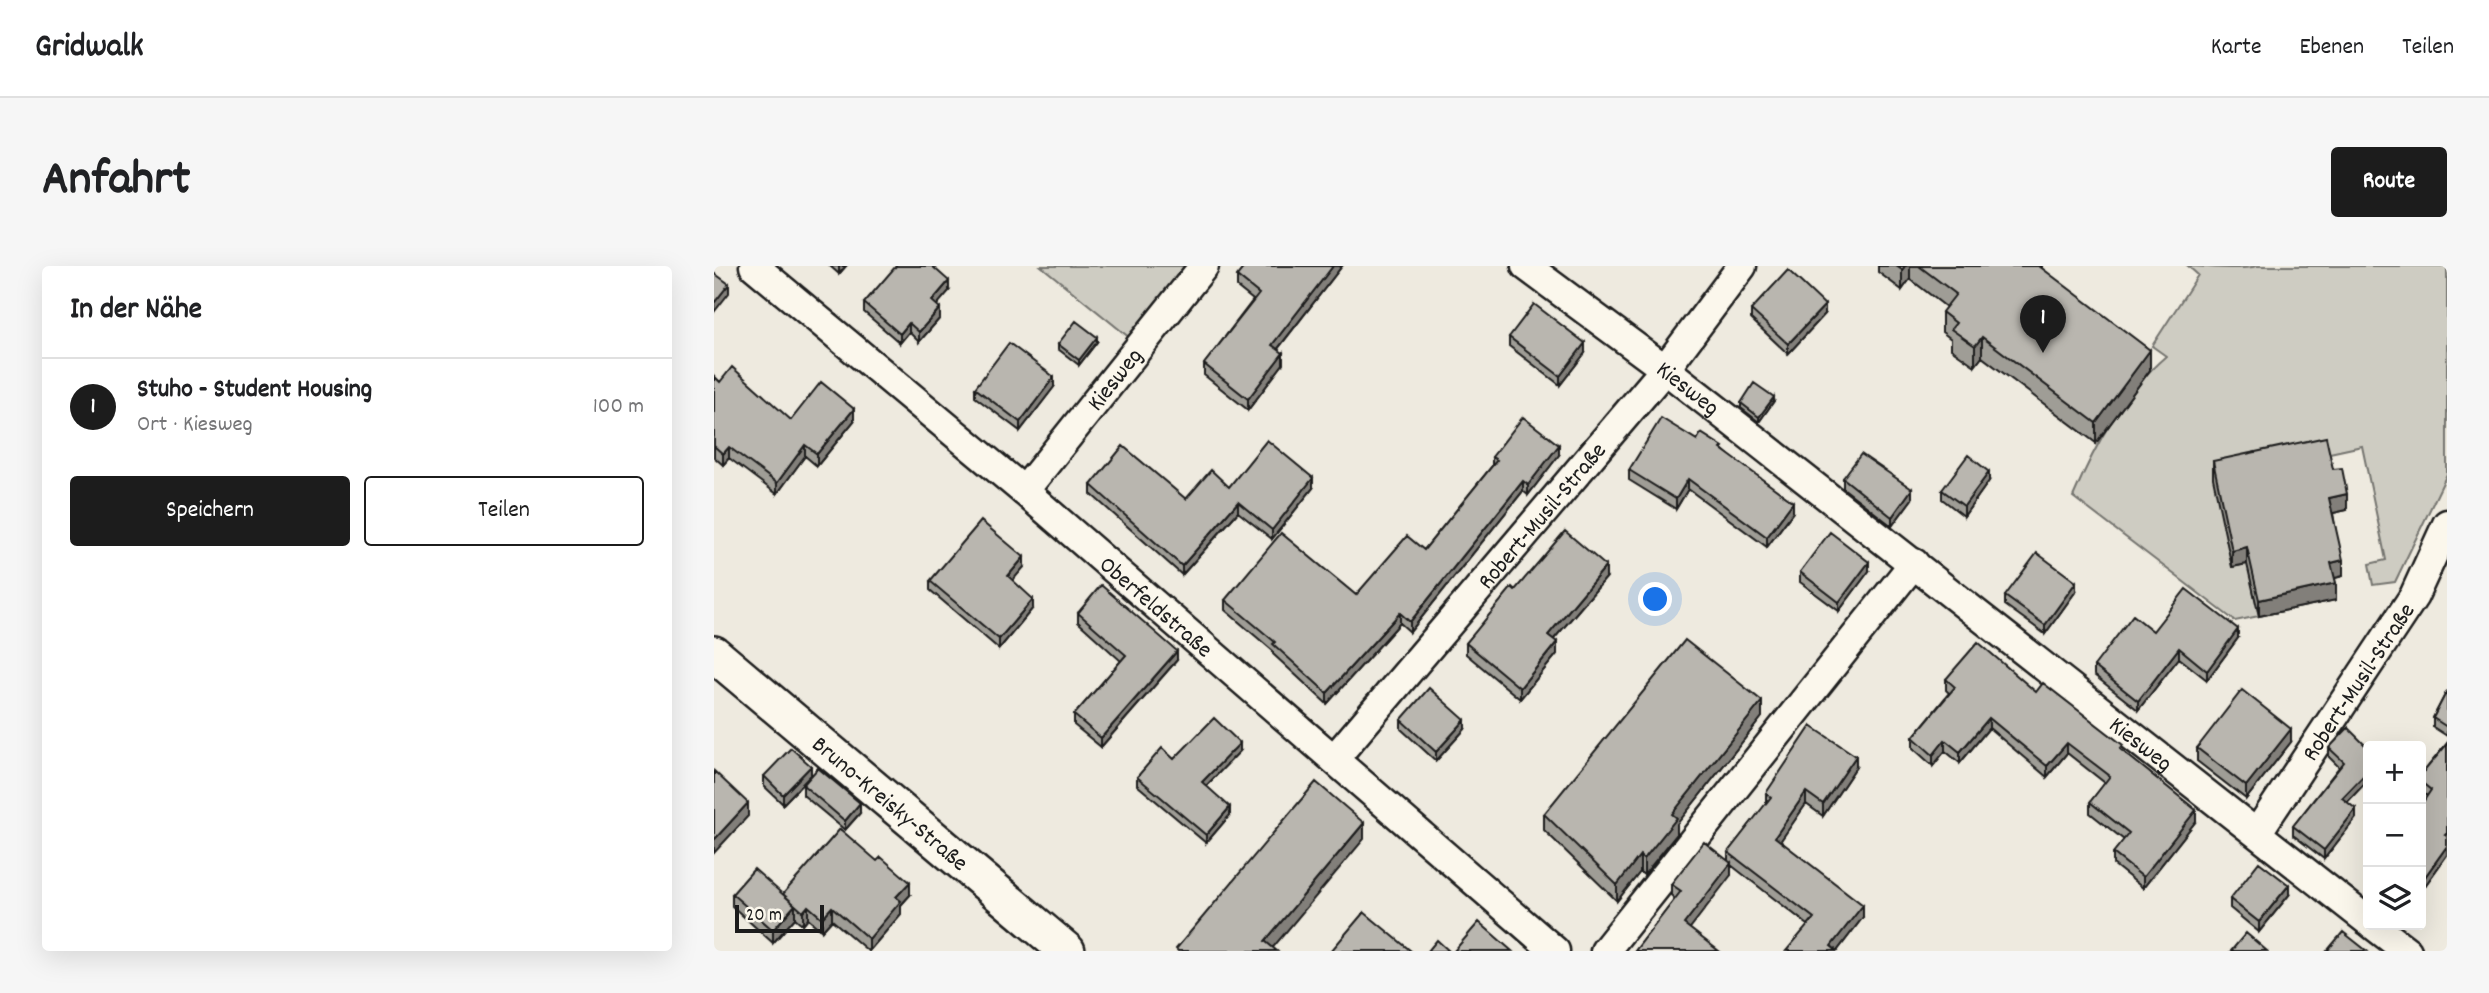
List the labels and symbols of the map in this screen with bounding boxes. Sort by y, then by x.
pin: 1 [2020,295,2066,353]
street label: Kiesweg [1080,341,1152,419]
street label: Kiesweg [1648,354,1726,426]
street label: Robert-Musil-Straße [1471,436,1616,598]
street label: Oberfeldstraße [1090,549,1219,667]
your location [1638,582,1672,616]
street label: Robert-Musil-Straße [2295,597,2425,769]
street label: Kiesweg [2101,710,2179,781]
street label: Bruno-Kreisky-Straße [803,729,974,881]
scale bar [735,902,824,934]

